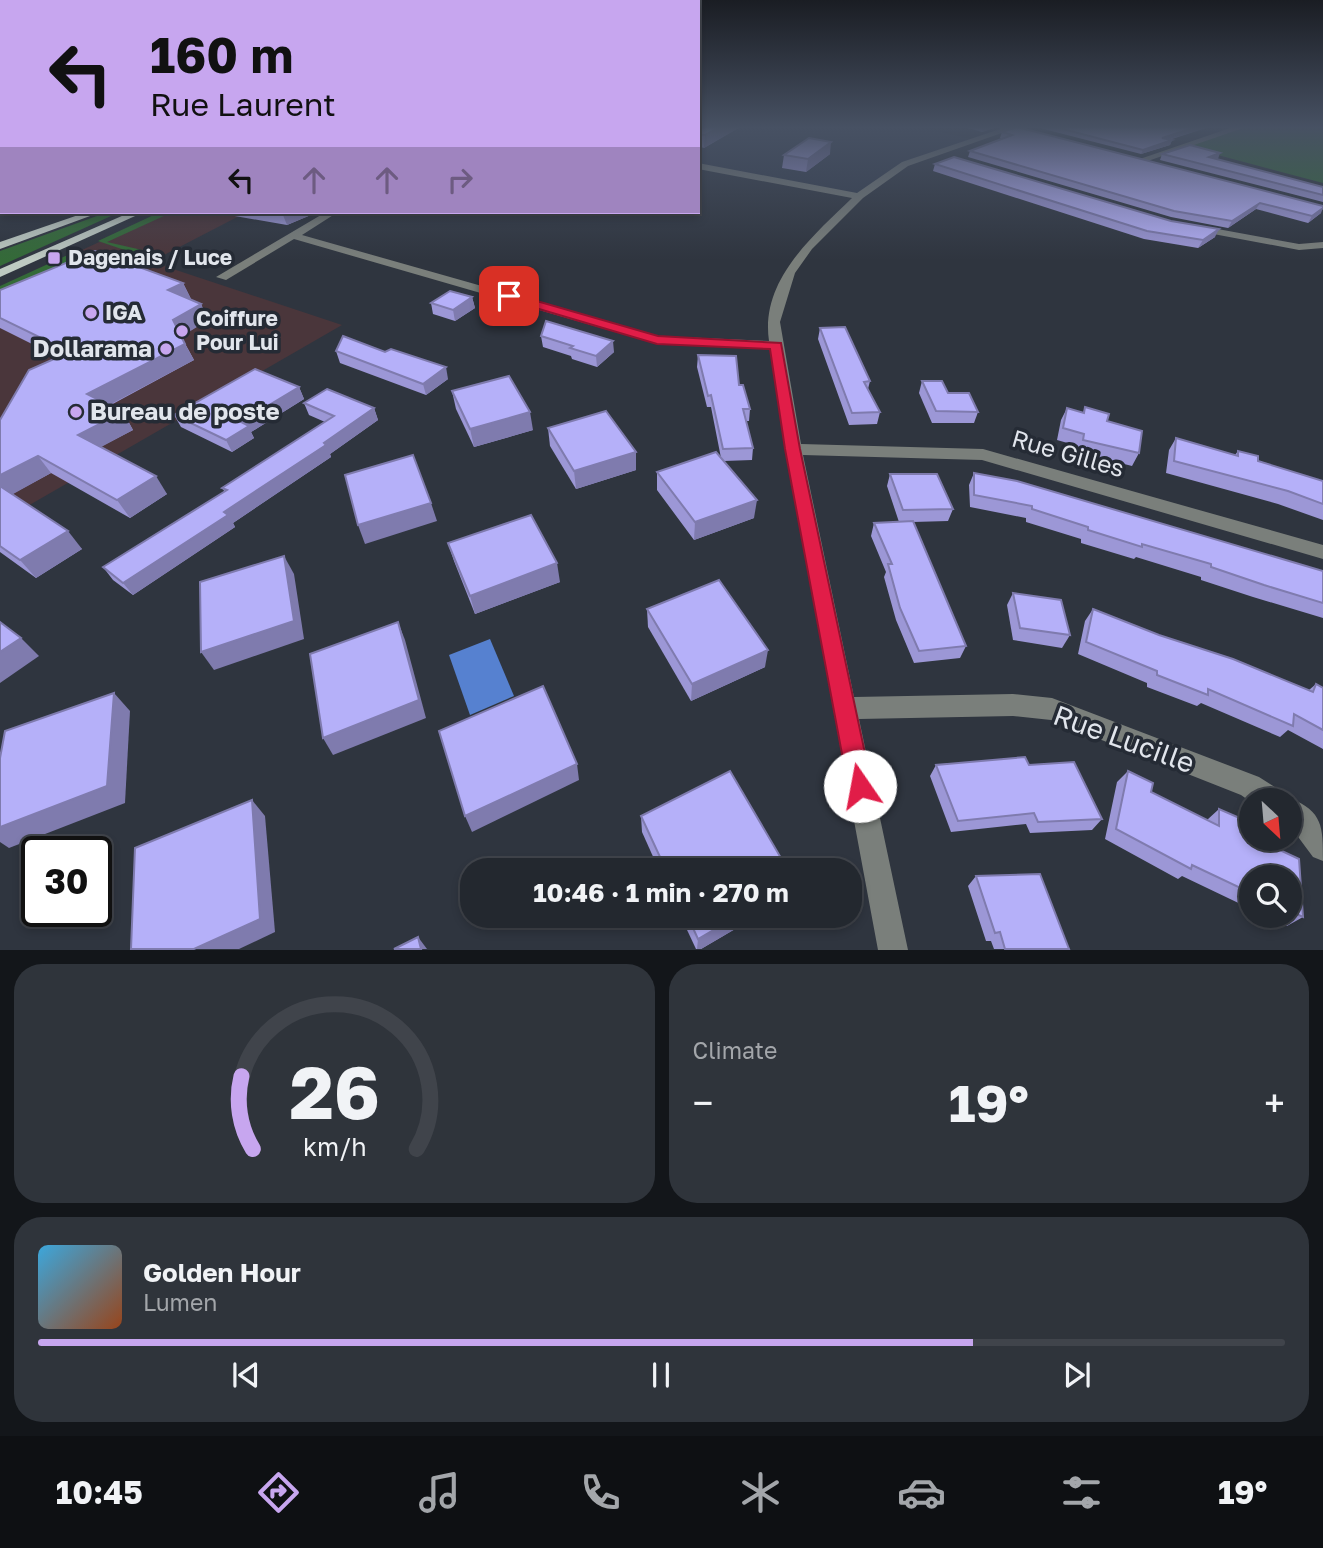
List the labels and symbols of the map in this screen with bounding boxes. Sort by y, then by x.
place label: Dagenais / Luce [68,244,232,270]
marker: Dagenais / Luce [46,250,62,266]
pin [479,266,539,326]
place label: IGA [105,299,142,325]
marker: IGA [83,305,99,321]
place label: Coiffure Pour Lui [196,305,278,355]
marker: Coiffure Pour Lui [174,323,190,339]
place label: Dollarama [33,333,152,362]
marker: Dollarama [158,341,174,357]
place label: Bureau de poste [90,396,280,425]
marker: Bureau de poste [68,404,84,420]
street label: Rue Gilles [1009,423,1128,482]
street label: Rue Lucille [1049,698,1199,779]
position arrow [823,749,897,823]
north arrow [1239,788,1302,850]
speed limit sign: 30 [21,836,112,927]

